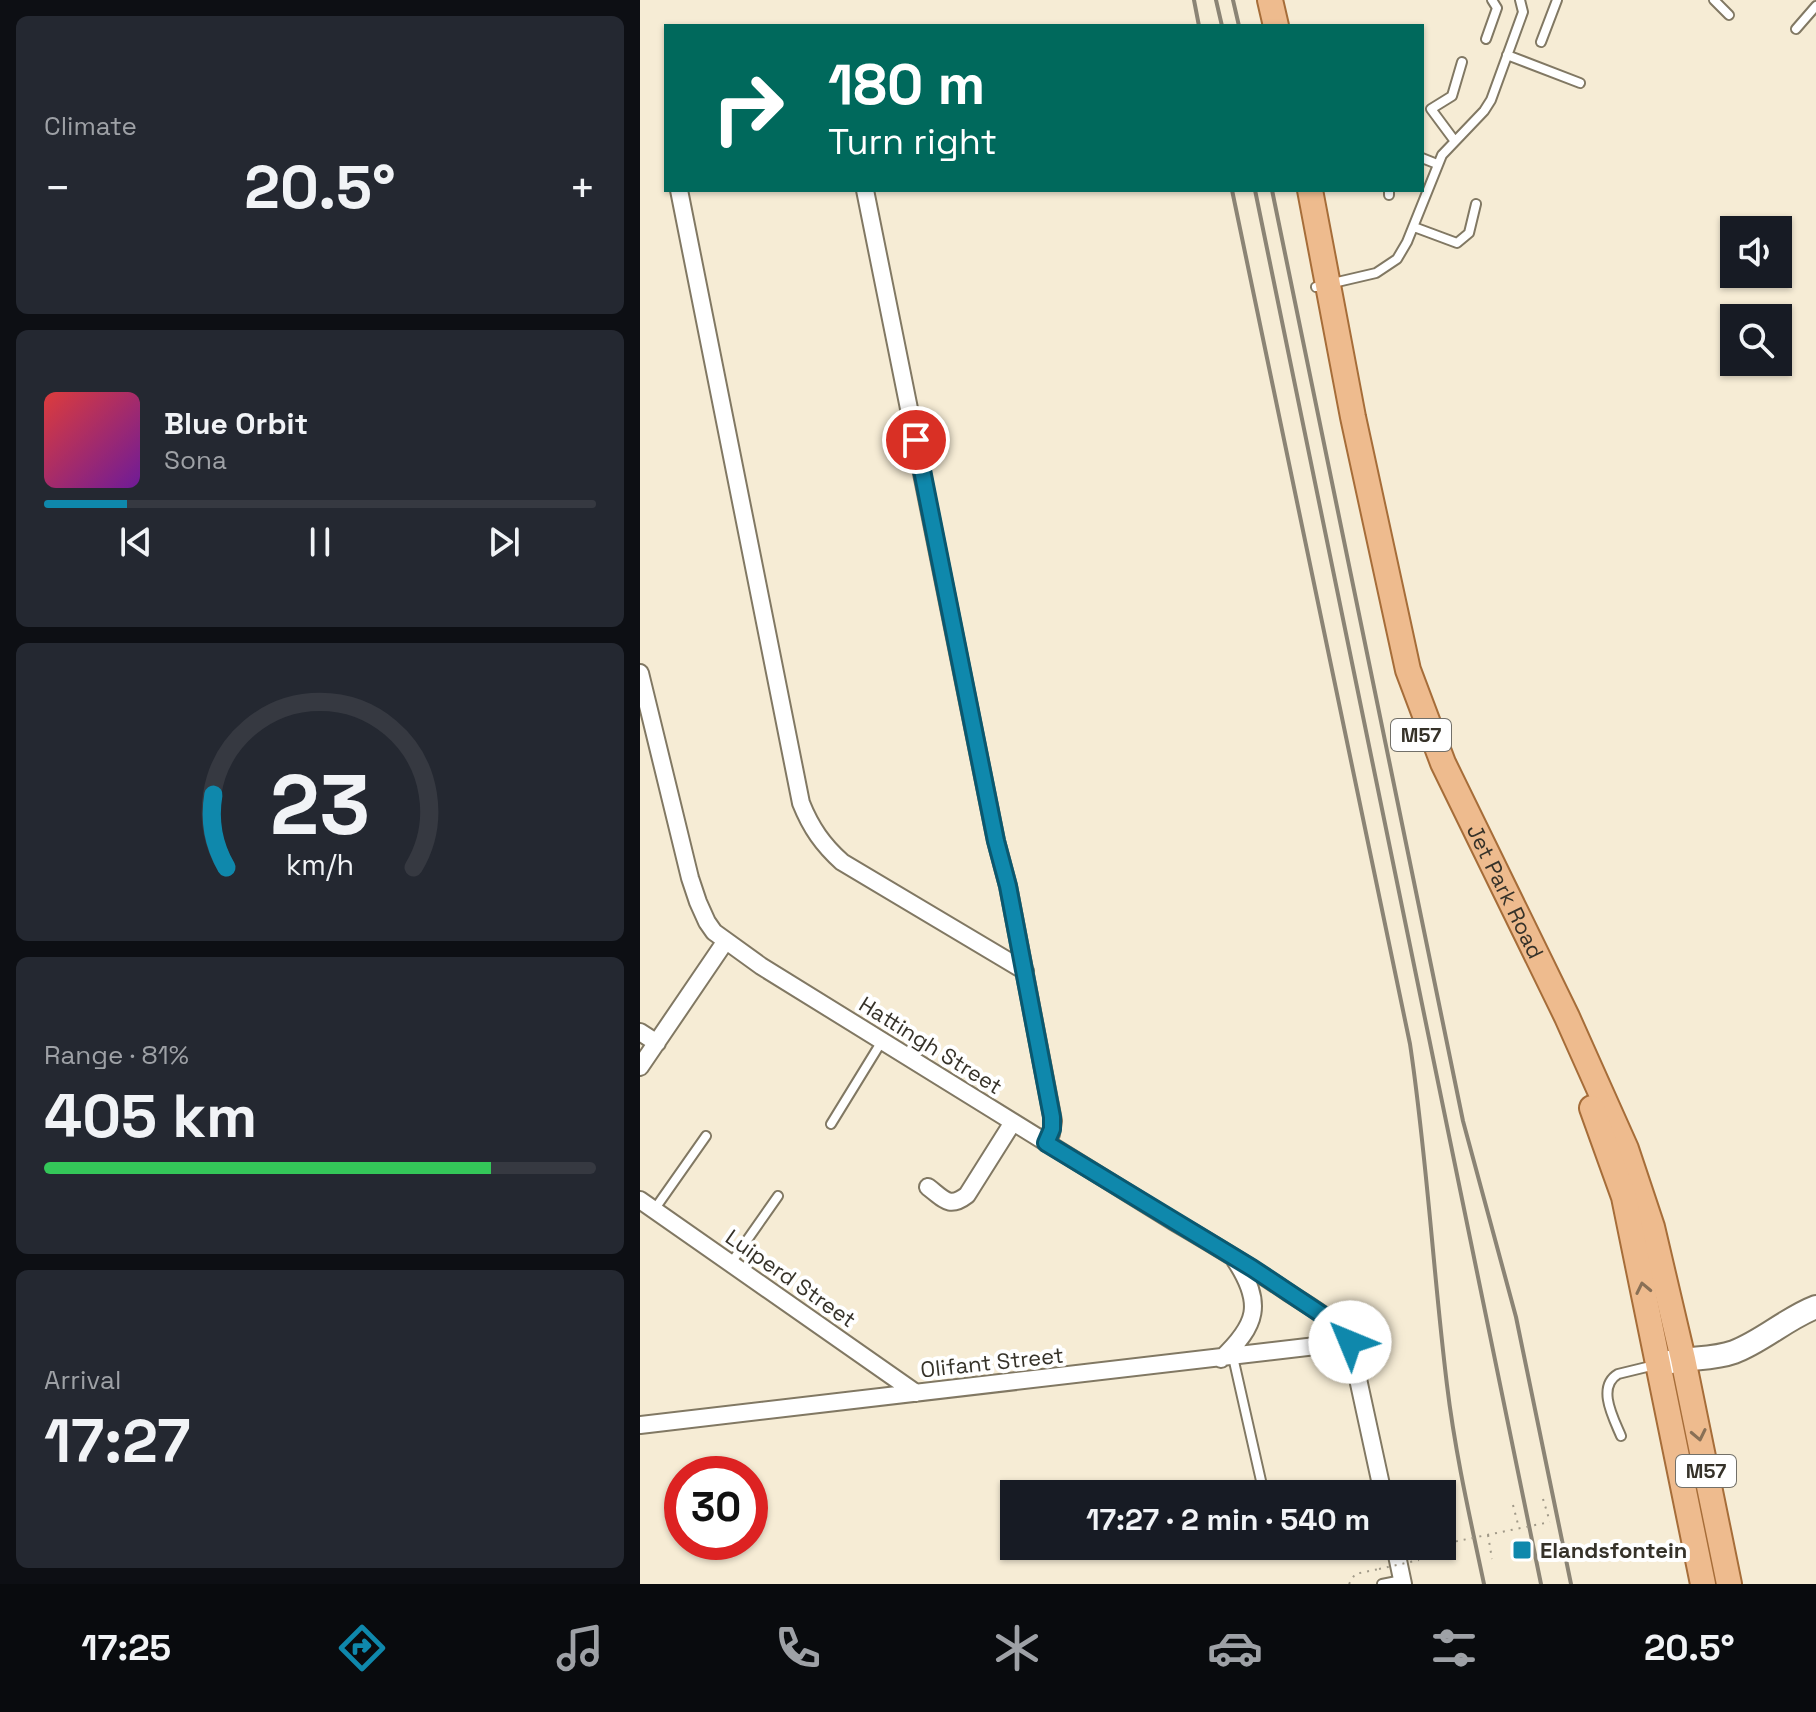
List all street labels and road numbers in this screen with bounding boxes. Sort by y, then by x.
road number: M57 [1391,719,1451,751]
street label: Jet Park Road [1461,819,1550,963]
street label: Hattingh Street [854,990,1008,1100]
street label: Luiperd Street [720,1223,862,1333]
street label: Olifant Street [919,1341,1065,1383]
road number: M57 [1676,1455,1736,1487]

